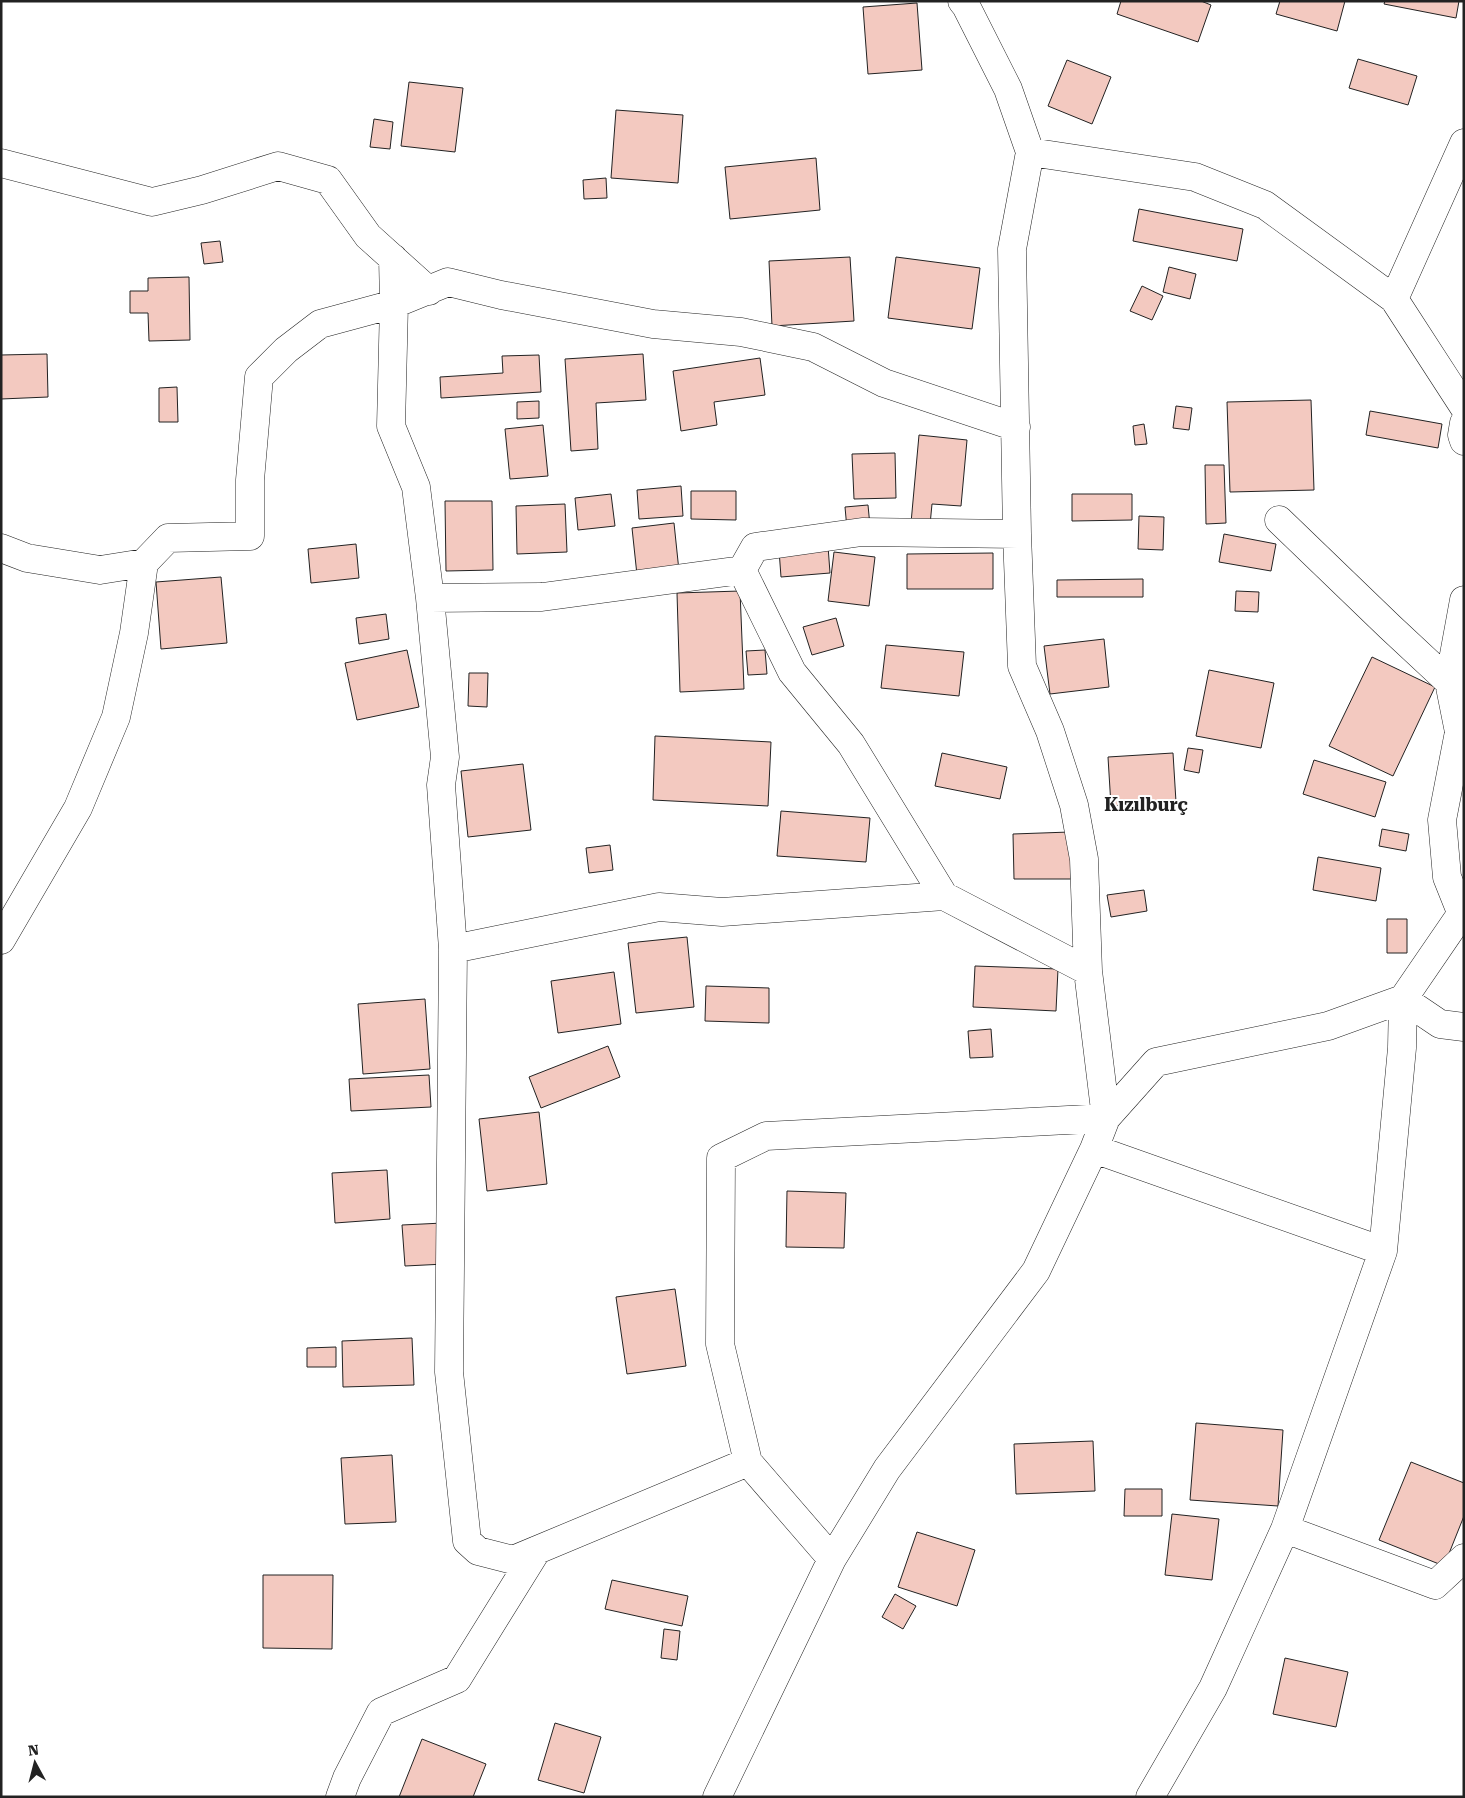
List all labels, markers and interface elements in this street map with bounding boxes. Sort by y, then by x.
district label: Kızılburç [1104,794,1188,815]
north arrow [10,1738,60,1788]
text: N [27,1741,40,1759]

